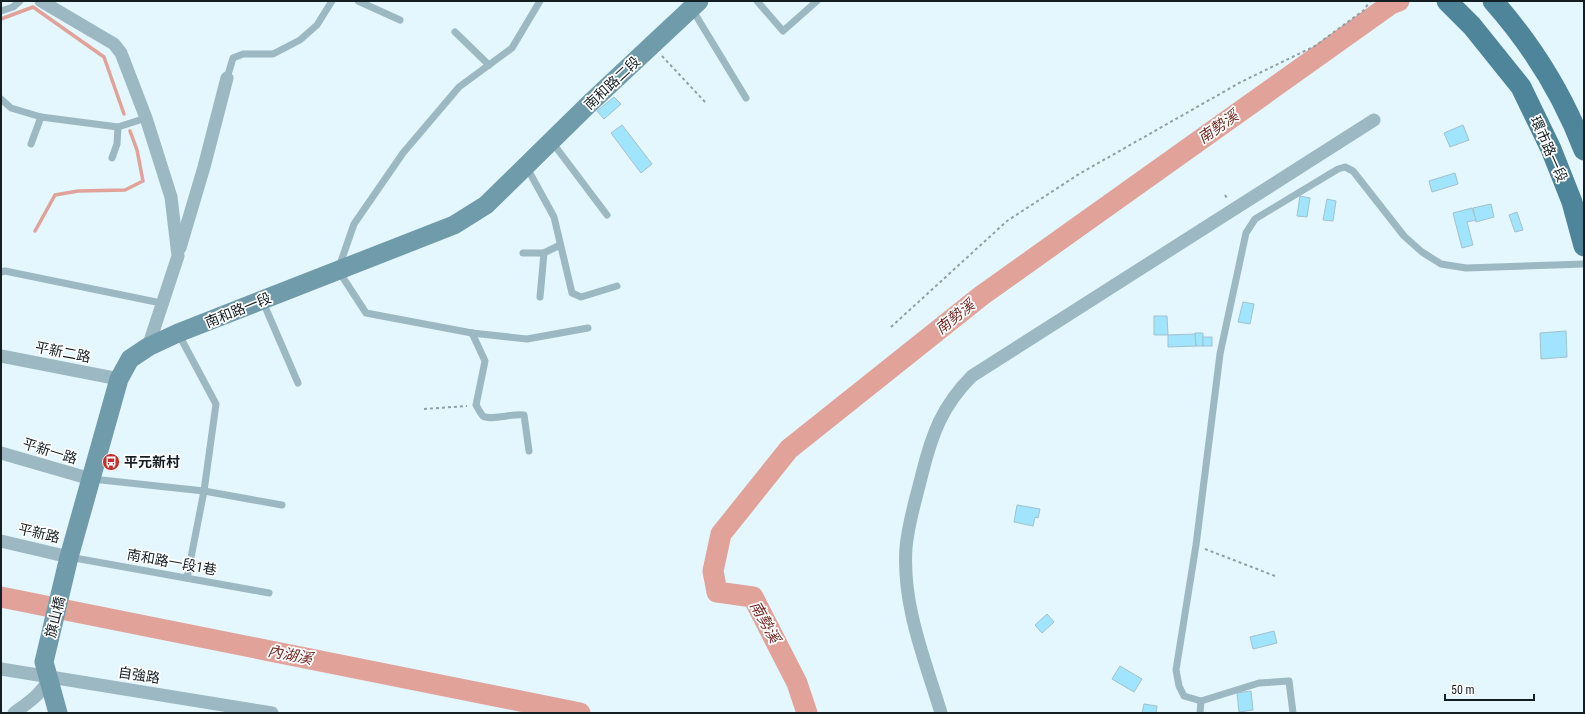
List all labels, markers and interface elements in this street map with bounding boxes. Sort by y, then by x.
street label: 南和路二段 [581,53,643,113]
water label: 南勢溪 [1194,106,1243,147]
street label: 環市路一段 [1527,114,1571,184]
street label: 南和路一段 [203,289,273,331]
water label: 南勢溪 [932,295,980,338]
street label: 平新二路 [34,339,92,365]
street label: 平新一路 [21,435,79,467]
bus stop icon: 平元新村 [101,452,121,472]
place label: 平元新村 [124,454,180,470]
street label: 平新路 [17,520,61,546]
street label: 南和路一段1巷 [126,546,218,578]
street label: 旗山橋 [42,595,68,639]
water label: 南勢溪 [746,598,785,648]
water label: 內湖溪 [266,642,316,669]
street label: 自強路 [117,664,161,686]
scale bar [1445,676,1534,702]
text: 50 m [1451,683,1475,697]

